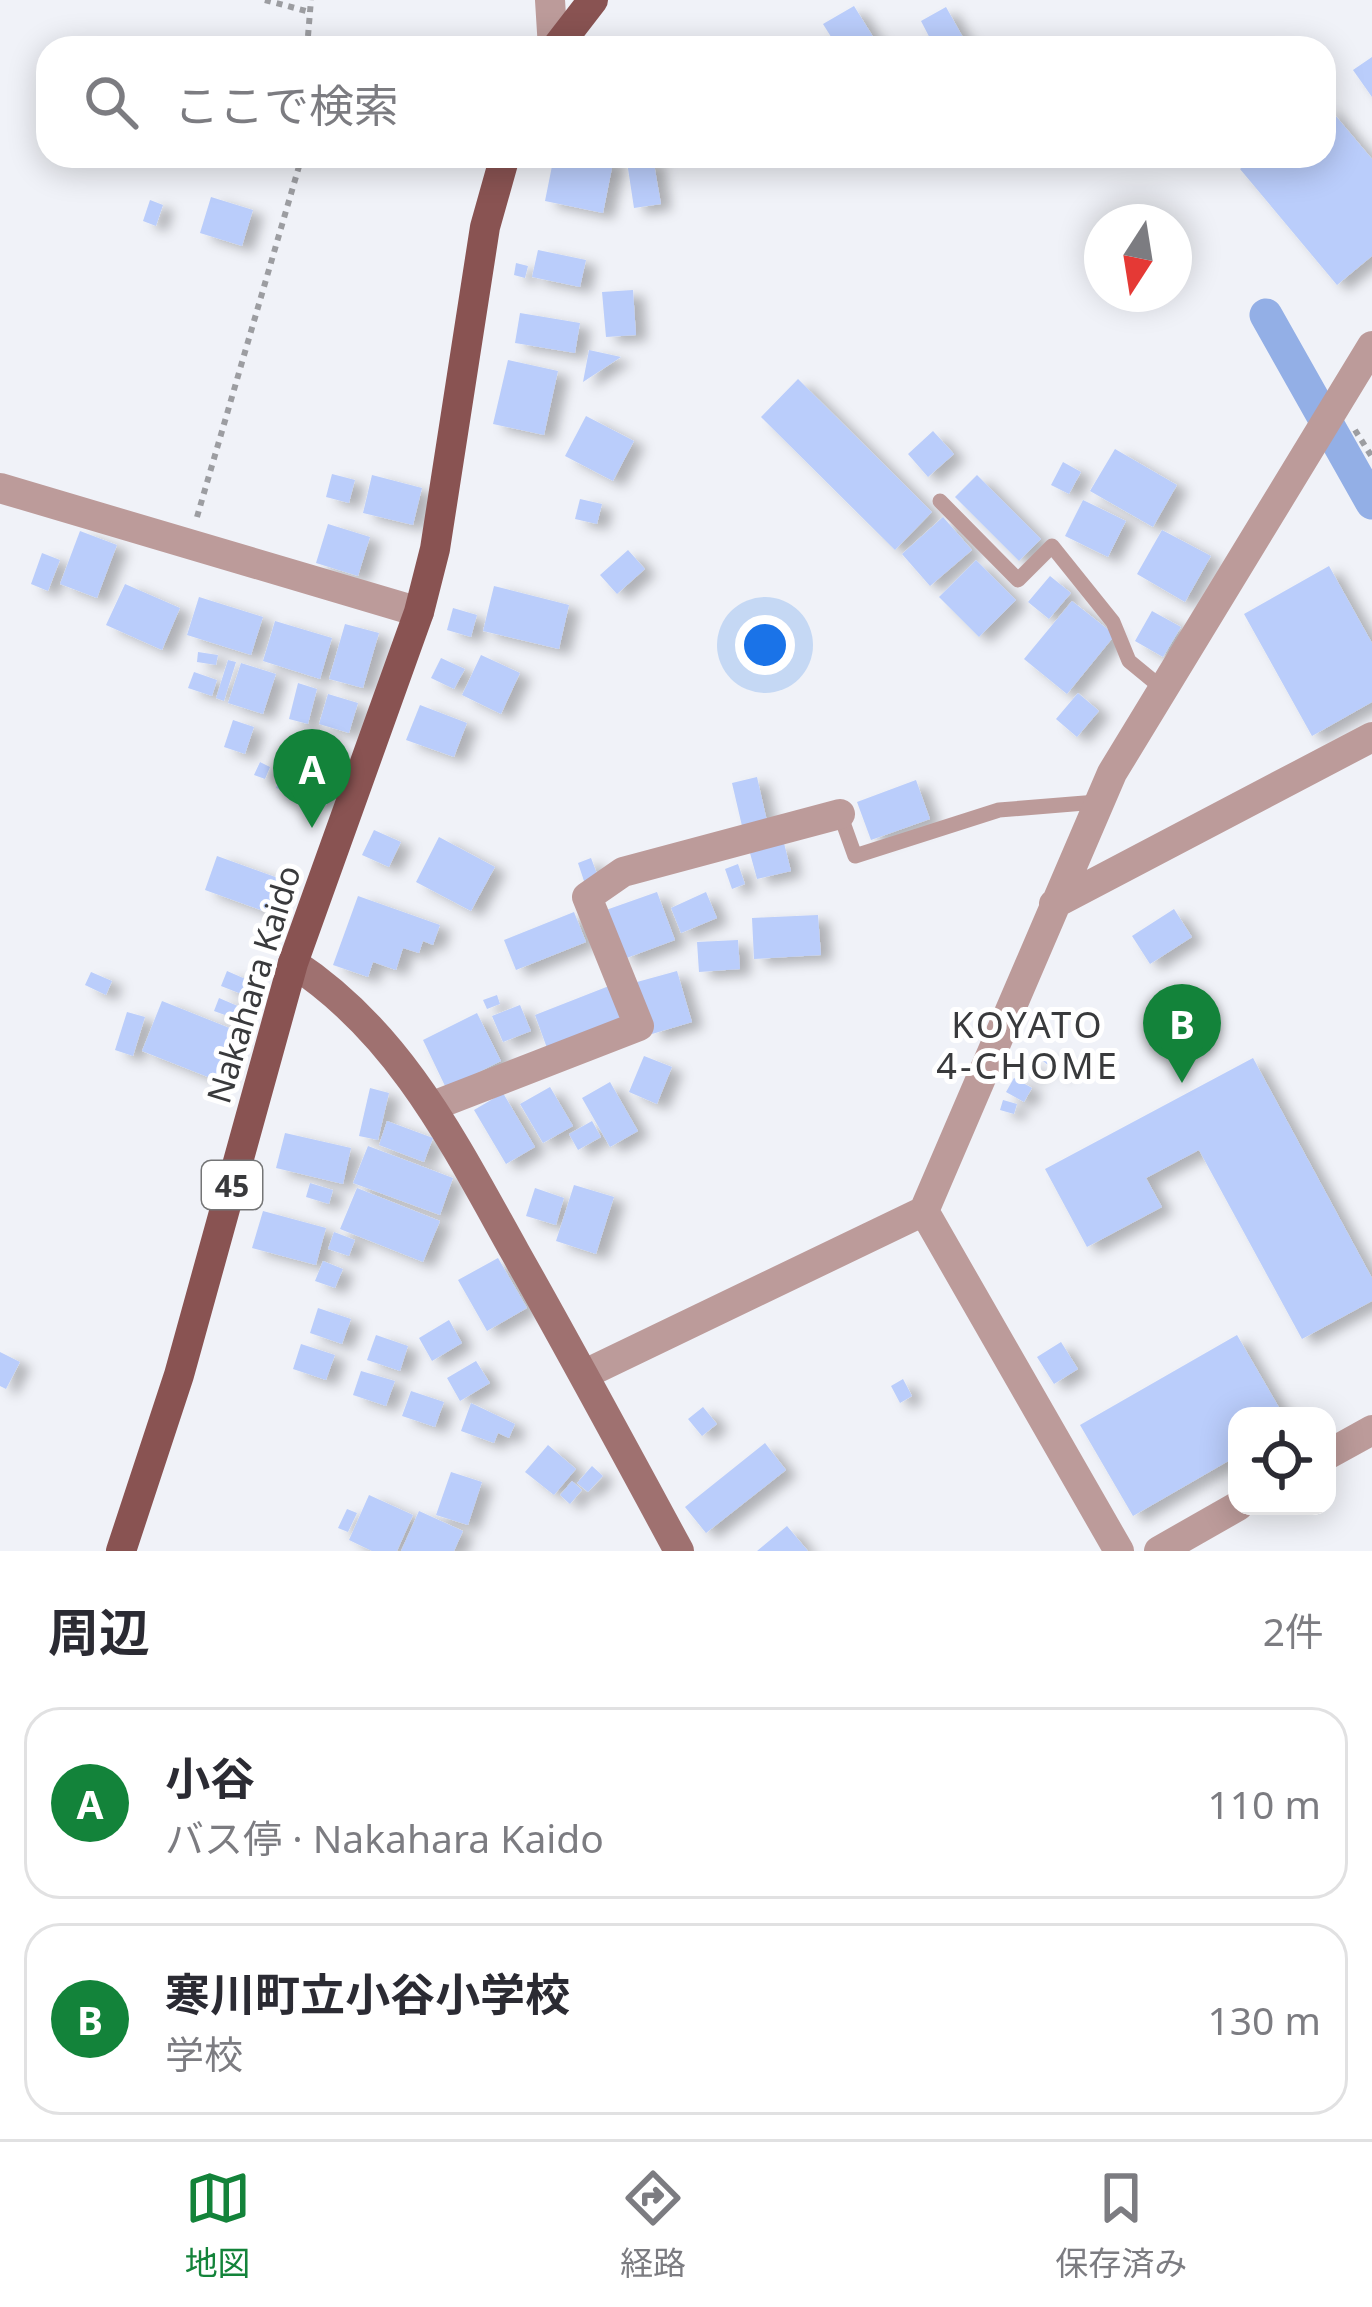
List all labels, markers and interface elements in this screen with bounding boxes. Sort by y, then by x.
search box [36,36,1336,168]
icon: search [78,69,144,135]
text: ここで検索 [174,74,399,135]
north arrow [1084,204,1192,312]
your location [735,615,795,675]
pin: A [273,729,351,828]
street label: Nakahara Kaido [195,860,311,1108]
pin: B [1143,984,1221,1083]
district label: KOYATO 4-CHOME [936,1000,1120,1090]
road number: 45 [202,1161,262,1209]
map controls [1228,1407,1336,1515]
button: locate [1228,1407,1336,1515]
text: 周辺 [48,1596,150,1666]
text: 2件 [1263,1604,1324,1657]
text: 小谷 [165,1747,255,1808]
text: A [77,1777,104,1830]
text: 110 m [1207,1777,1321,1830]
text: バス停 · Nakahara Kaido [165,1811,604,1864]
text: 寒川町立小谷小学校 [165,1963,570,2024]
text: B [77,1993,103,2046]
text: 130 m [1207,1993,1321,2046]
text: 学校 [165,2027,243,2080]
tab: 地図 [185,2165,251,2285]
tab: 経路 [620,2165,686,2285]
tab: 保存済み [1055,2165,1187,2285]

